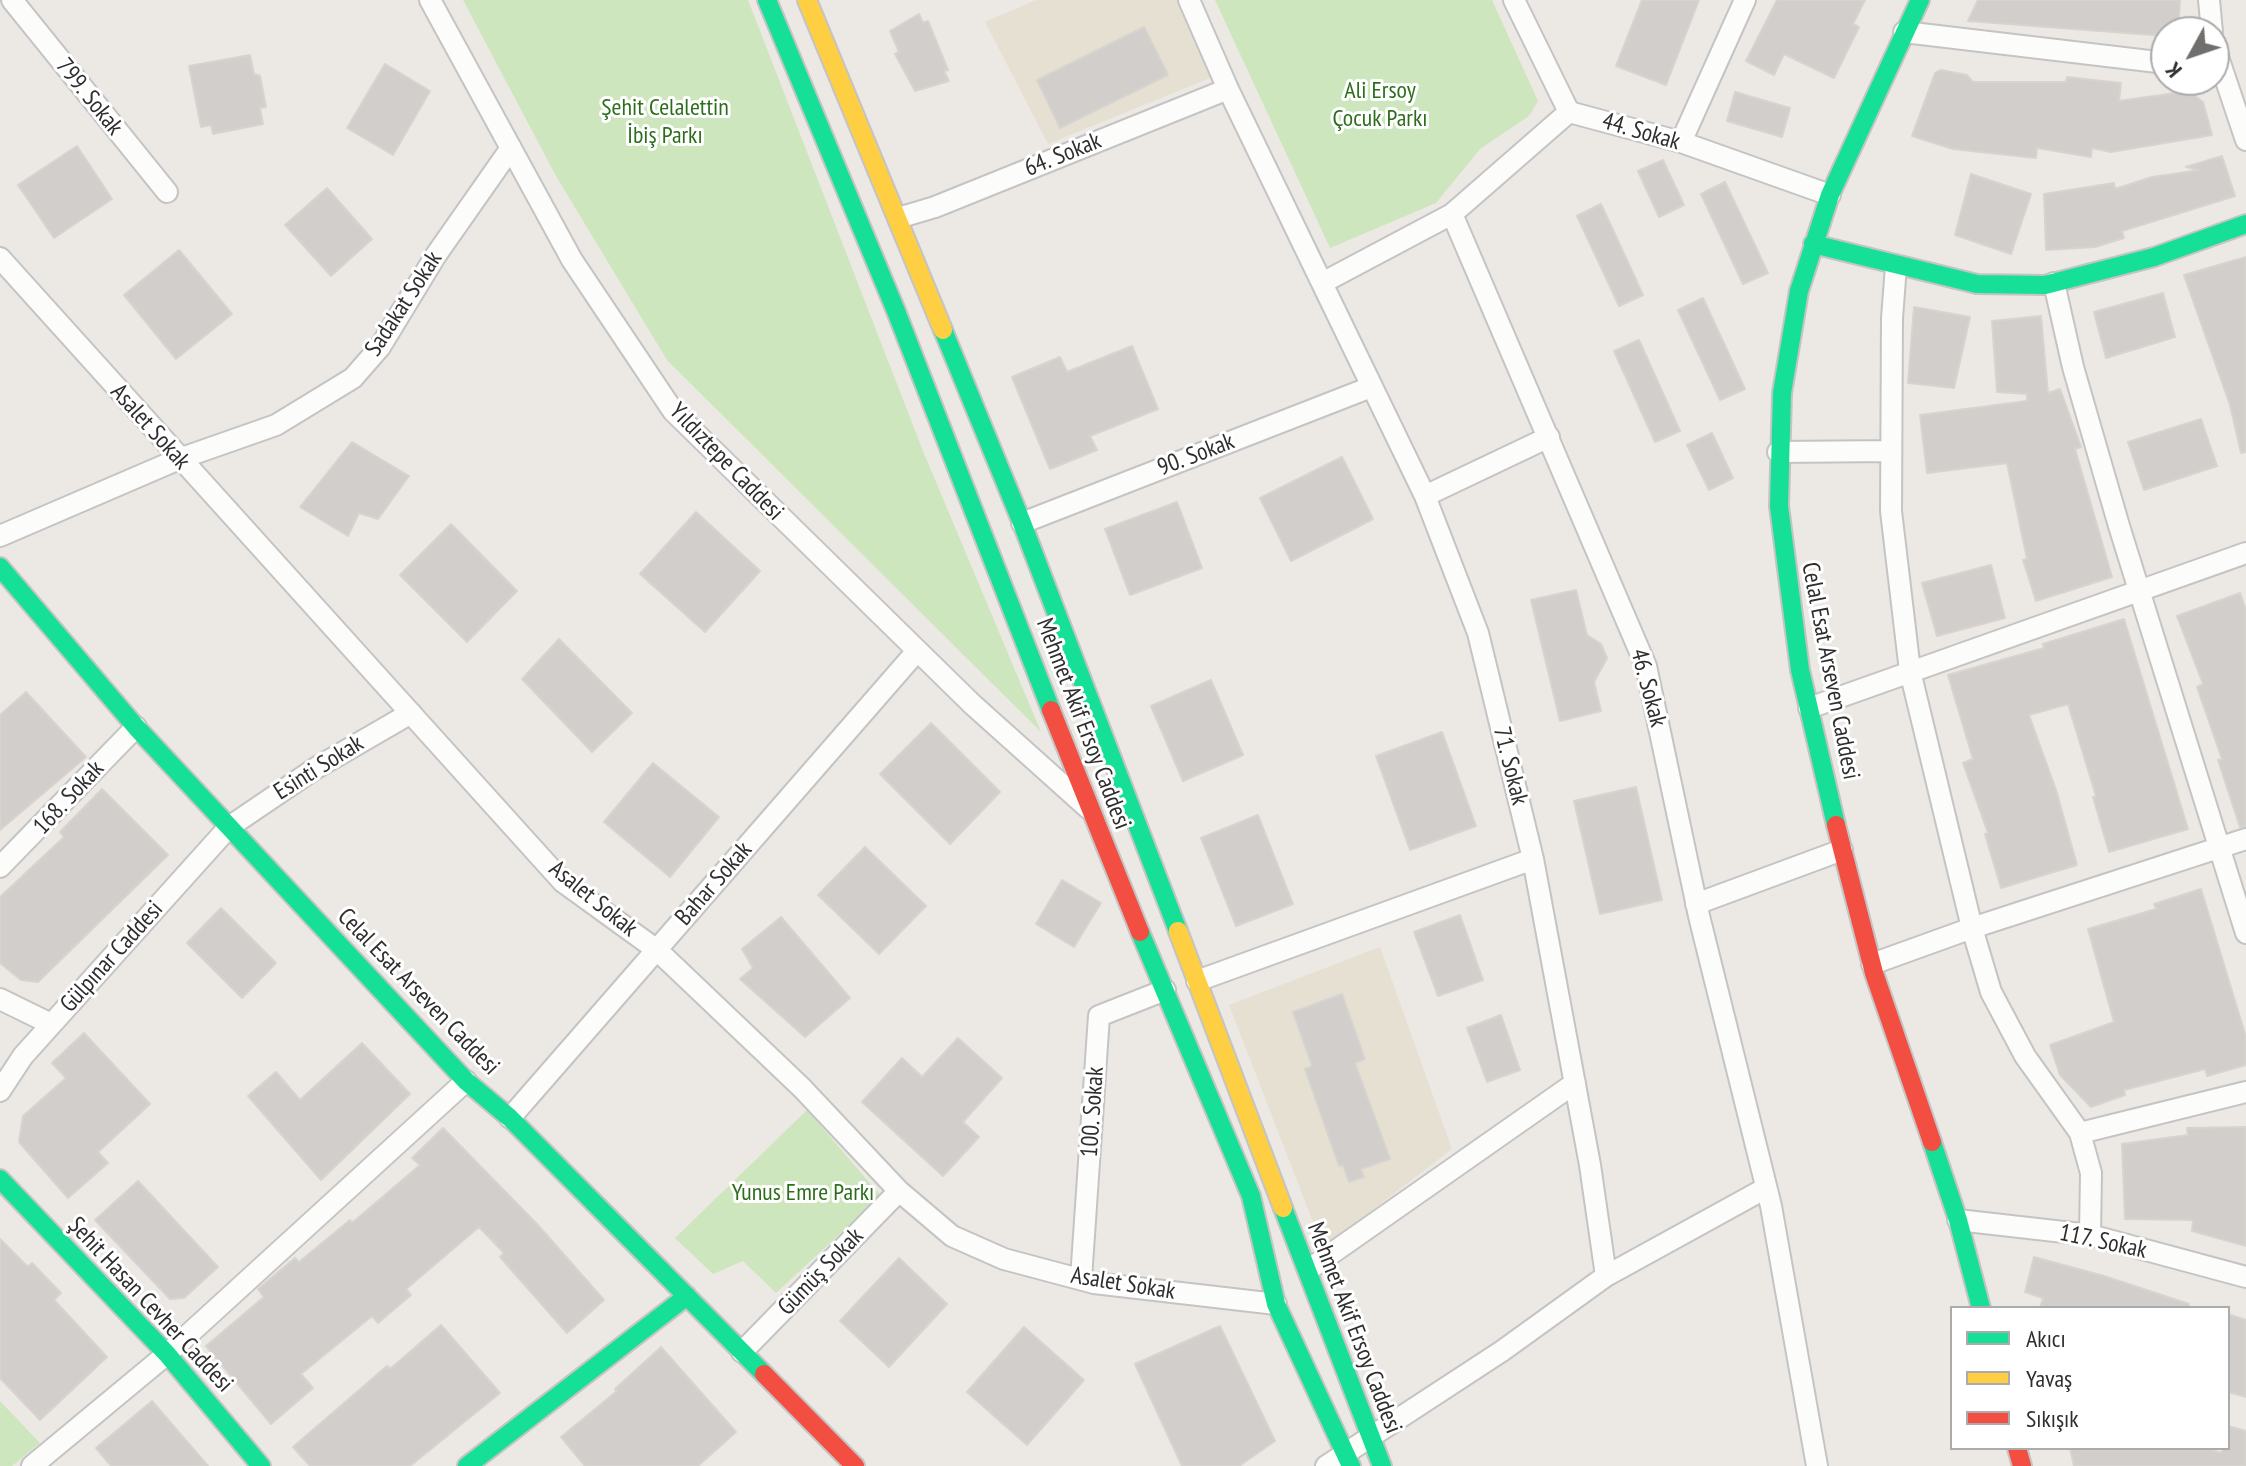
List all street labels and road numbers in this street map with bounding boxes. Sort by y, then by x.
street label: 799. Sokak [49,53,129,141]
street label: 44. Sokak [1599,107,1683,157]
street label: 64. Sokak [1021,127,1105,183]
street label: Sadakat Sokak [359,246,449,362]
street label: Asalet Sokak [104,378,196,476]
street label: Yıldıztepe Caddesi [663,397,789,527]
street label: 90. Sokak [1154,427,1238,483]
street label: Celal Esat Arseven Caddesi [1795,560,1865,782]
street label: Mehmet Akif Ersoy Caddesi [1029,614,1137,834]
street label: 46. Sokak [1624,646,1672,730]
street label: 71. Sokak [1486,724,1534,808]
street label: Esinti Sokak [269,729,369,807]
street label: 168. Sokak [28,755,110,841]
street label: Bahar Sokak [670,836,758,932]
street label: Asalet Sokak [543,855,643,943]
street label: Gülpınar Caddesi [55,896,169,1018]
street label: Celal Esat Arseven Caddesi [331,903,505,1081]
street label: 100. Sokak [1075,1066,1111,1158]
street label: Şehit Hasan Cevher Caddesi [61,1211,239,1399]
street label: Mehmet Akif Ersoy Caddesi [1300,1218,1408,1438]
street label: 117. Sokak [2057,1219,2149,1265]
street label: Gümüş Sokak [772,1222,870,1322]
street label: Asalet Sokak [1069,1262,1177,1306]

